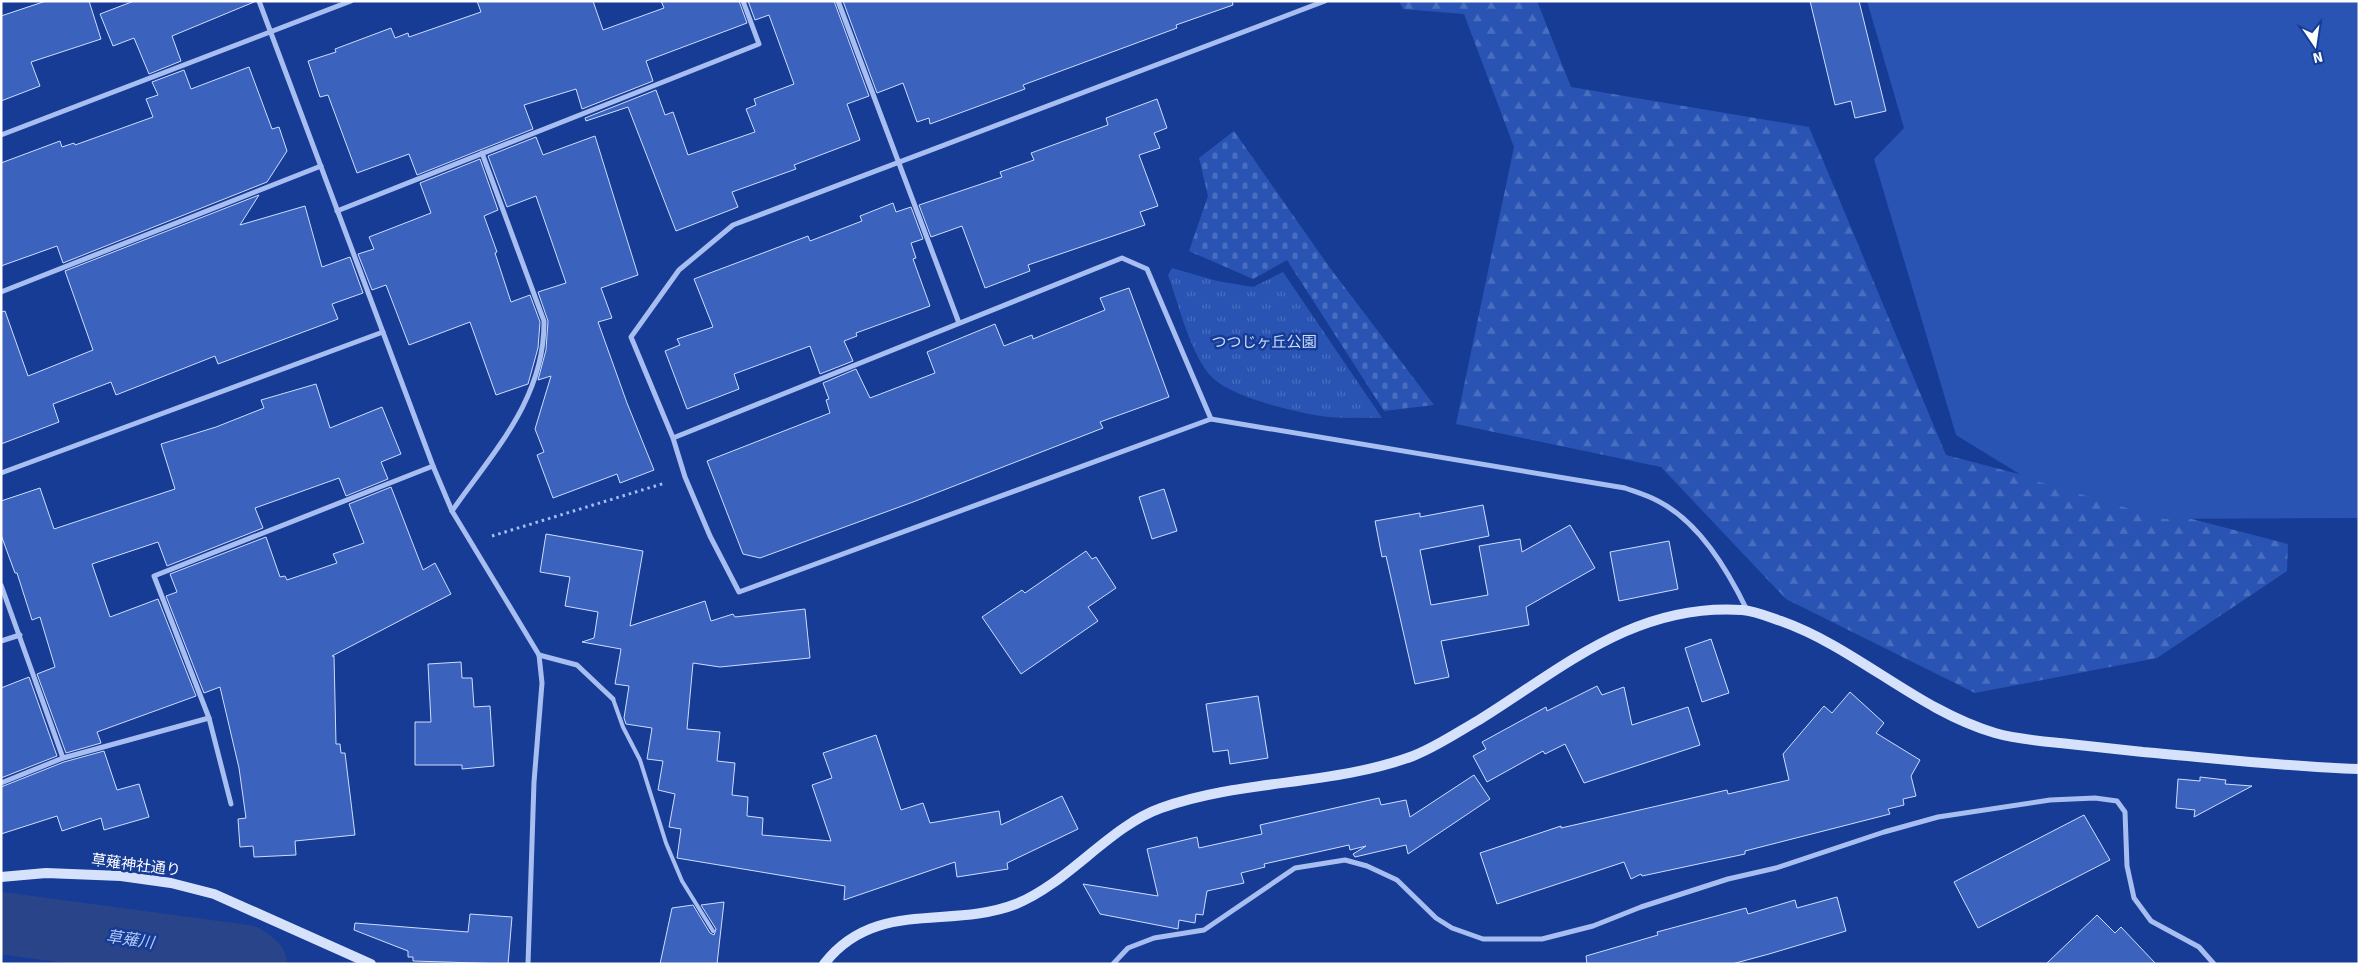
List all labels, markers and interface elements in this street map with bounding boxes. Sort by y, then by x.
north arrow [2290,20,2340,70]
text: N [2311,48,2324,67]
park label: つつじヶ丘公園 [1211,333,1317,351]
street label: 草薙神社通り [90,851,182,879]
water label: 草薙川 [105,927,157,954]

